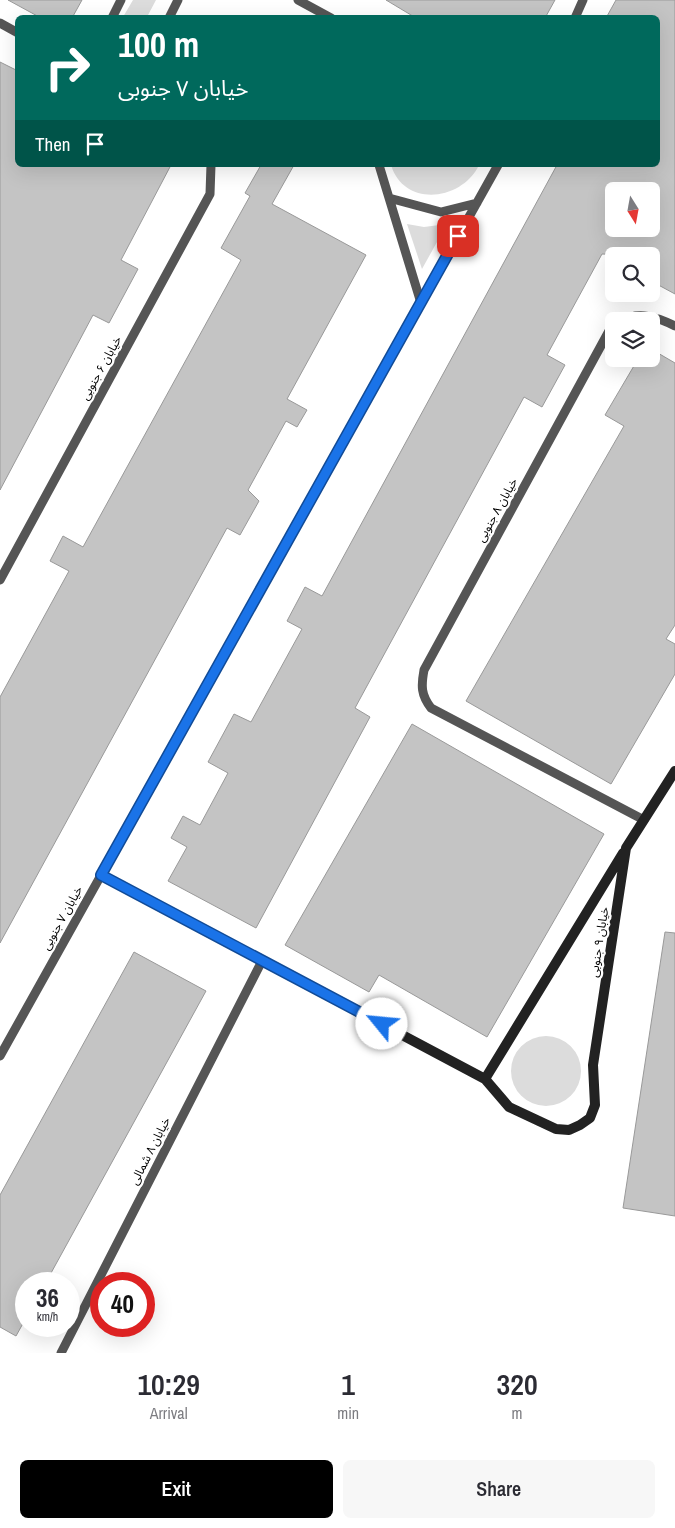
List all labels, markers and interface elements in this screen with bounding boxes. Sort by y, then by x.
text: 100 m [118,21,199,68]
icon: right [35,35,100,100]
text: خیابان ۷ جنوبی [118,73,249,103]
icon: arrive [81,130,109,158]
text: Then [35,131,71,157]
north arrow [605,182,660,238]
map controls [605,182,660,367]
pin [437,215,479,257]
icon: arrive [444,222,472,250]
button: search [605,247,660,302]
button: layers [605,312,660,367]
street label: خیابان ۶ جنوبی [77,333,125,403]
street label: خیابان ۸ جنوبی [473,475,521,545]
street label: خیابان ۷ جنوبی [38,883,86,953]
street label: خیابان ۹ جنوبی [586,906,612,978]
position arrow [355,997,407,1049]
street label: خیابان ۸ شمالی [126,1114,174,1188]
speed limit sign: 40 [90,1272,155,1337]
text: 36 [36,1281,59,1315]
text: km/h [37,1309,58,1325]
text: 10:29 [137,1364,200,1404]
text: 1 [341,1364,355,1404]
text: 320 [497,1364,538,1404]
text: Arrival [150,1402,188,1424]
text: min [337,1402,359,1424]
text: m [512,1402,523,1424]
button: Exit [20,1460,333,1518]
button: Share [343,1460,655,1518]

